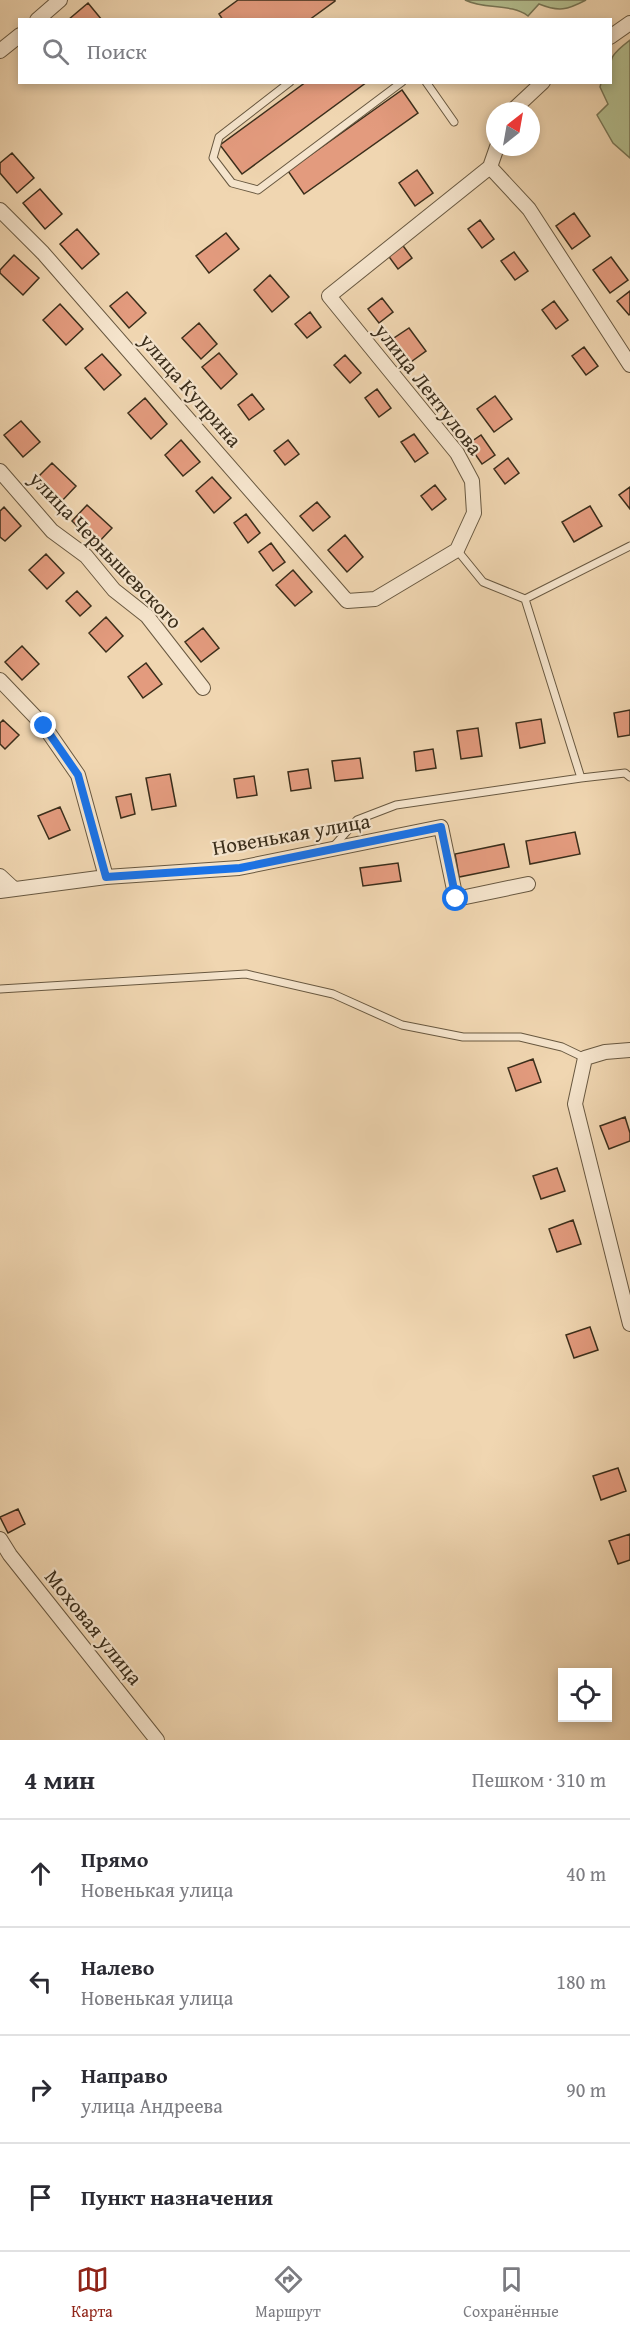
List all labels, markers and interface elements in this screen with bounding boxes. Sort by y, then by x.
search box [18,18,612,84]
icon: search [39,35,72,68]
text: Поиск [87,35,147,67]
north arrow [486,102,540,156]
street label: улица Лентулова [367,316,490,462]
street label: улица Куприна [132,325,250,454]
street label: улица Чернышевского [22,463,190,636]
route end [30,712,56,738]
street label: Новенькая улица [210,805,372,863]
route start [442,885,468,911]
street label: Моховая улица [38,1563,150,1691]
map controls [558,1668,612,1722]
button: locate [558,1668,612,1722]
text: 4 мин [24,1760,95,1799]
text: Пешком · 310 m [472,1765,606,1794]
text: Прямо [81,1843,148,1875]
icon: ahead [24,1857,57,1890]
text: 40 m [566,1859,606,1888]
text: Новенькая улица [81,1875,233,1904]
text: Налево [81,1951,154,1983]
icon: left [24,1965,57,1998]
text: 180 m [556,1967,606,1996]
text: Новенькая улица [81,1983,233,2012]
text: Направо [81,2059,168,2091]
icon: right [24,2073,57,2106]
text: 90 m [566,2075,606,2104]
text: улица Андреева [81,2091,223,2120]
icon: arrive [24,2181,57,2214]
text: Пункт назначения [81,2181,273,2213]
tab: Карта [71,2263,113,2323]
tab: Маршрут [255,2263,321,2323]
tab: Сохранённые [463,2263,559,2323]

